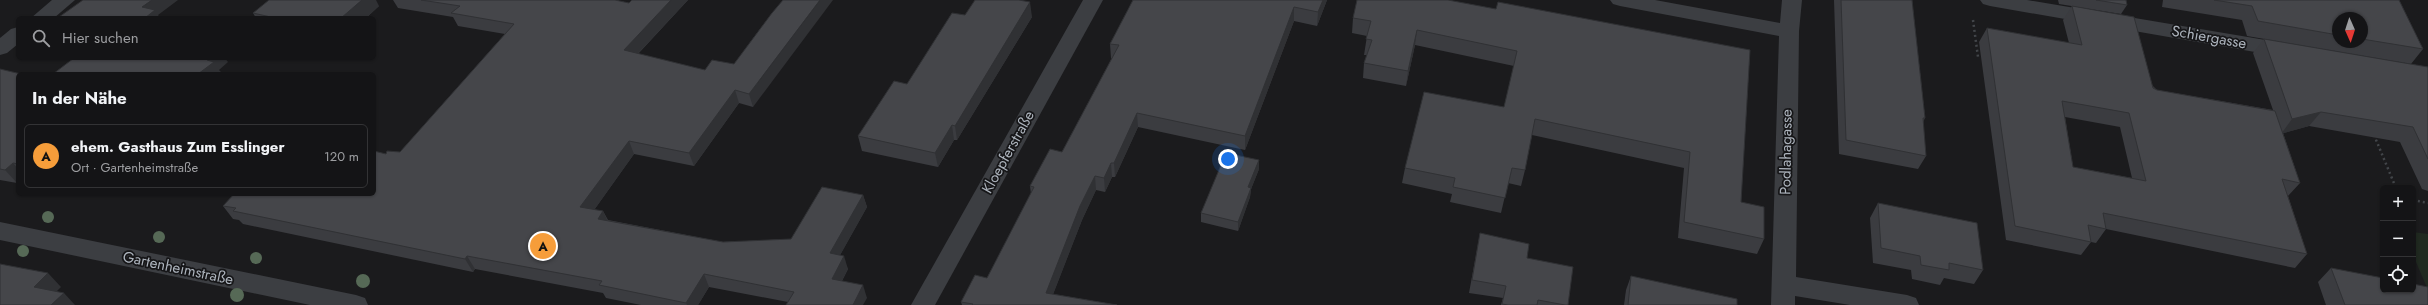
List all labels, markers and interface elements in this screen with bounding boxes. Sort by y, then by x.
north arrow [2332,12,2368,48]
search box [16,16,376,60]
street label: Schiergasse [2170,20,2248,54]
icon: search [30,27,52,49]
text: Hier suchen [62,27,139,49]
text: In der Nähe [32,86,127,110]
street label: Kloepferstraße [976,106,1040,197]
street label: Podlahagasse [1774,109,1798,195]
text: ehem. Gasthaus Zum Esslinger [71,136,285,158]
text: A [41,147,51,166]
text: 120 m [324,147,359,166]
your location [1218,149,1238,169]
text: Ort · Gartenheimstraße [71,158,198,177]
map controls [2380,185,2416,293]
button: + [2380,185,2416,221]
button: − [2380,221,2416,257]
pin: A [530,231,556,261]
street label: Gartenheimstraße [121,246,236,291]
button: locate [2380,257,2416,293]

